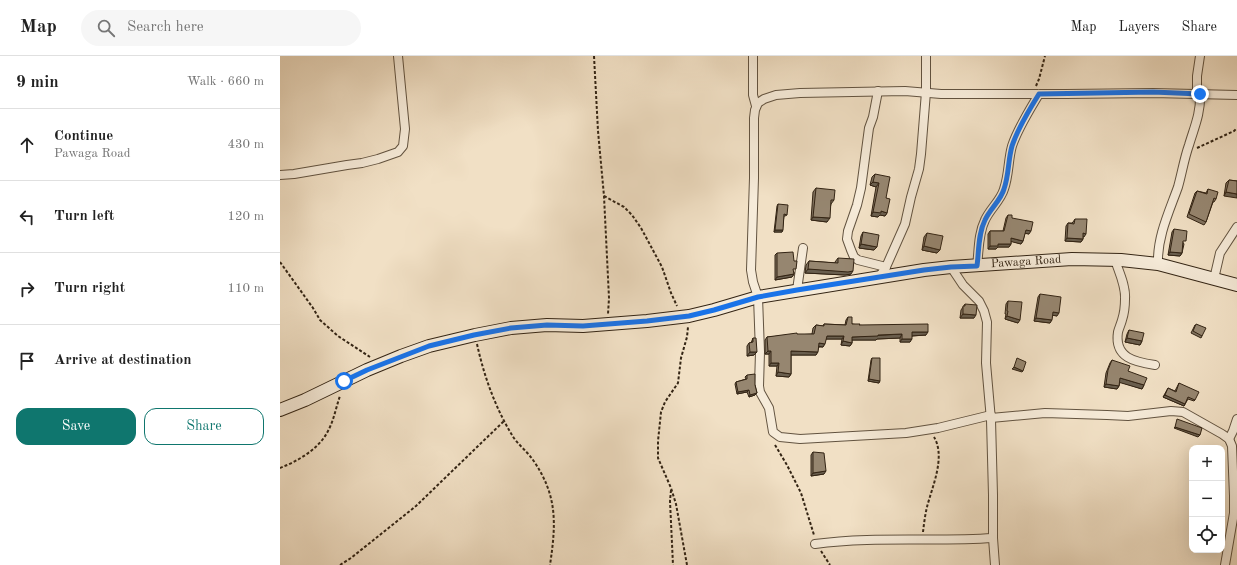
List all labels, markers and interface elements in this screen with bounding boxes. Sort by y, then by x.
search box [81,10,361,46]
icon: search [95,17,117,39]
text: Map [20,18,57,37]
text: Search here [127,20,204,35]
text: Map [1071,20,1097,34]
text: Layers [1119,20,1160,34]
text: Share [1182,20,1217,34]
text: 9 min [16,74,59,91]
text: Walk · 660 m [187,75,264,88]
route end [1191,85,1209,103]
text: Continue [54,129,113,144]
icon: ahead [16,134,38,156]
text: 430 m [227,138,264,151]
text: Pawaga Road [54,147,131,160]
icon: left [16,206,38,228]
text: Turn left [54,209,114,224]
text: 120 m [227,210,264,223]
street label: Pawaga Road [990,254,1062,270]
icon: right [16,278,38,300]
text: Turn right [54,281,125,296]
text: 110 m [227,282,264,295]
icon: arrive [16,350,38,372]
text: Arrive at destination [54,353,192,368]
route start [335,372,353,390]
button: Save [16,408,136,445]
button: Share [144,408,264,445]
map controls [1189,445,1225,553]
button: + [1189,445,1225,481]
button: − [1189,481,1225,517]
button: locate [1189,517,1225,553]

